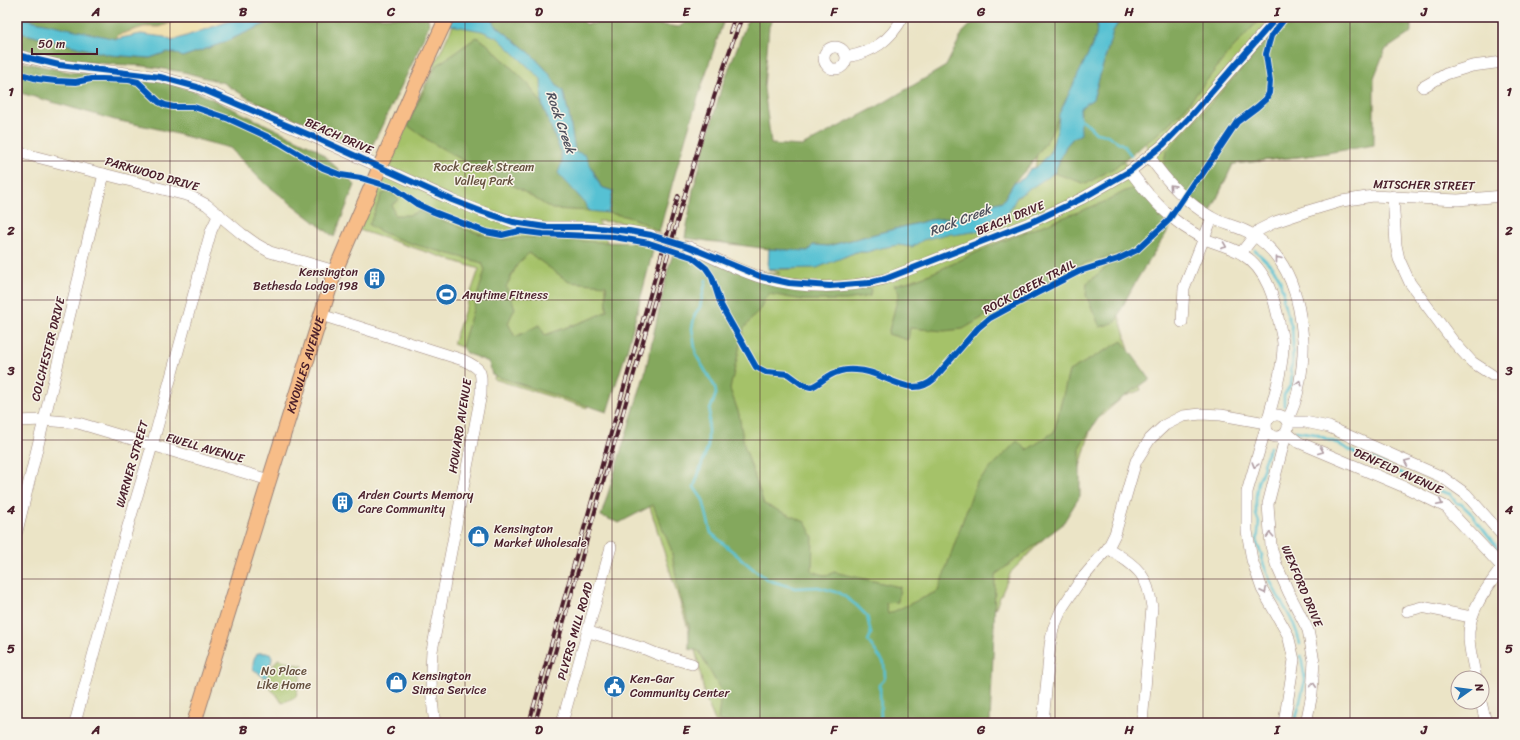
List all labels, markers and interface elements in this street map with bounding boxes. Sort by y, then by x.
text: A [91,0,100,23]
text: B [239,0,248,23]
text: C [386,0,396,23]
text: D [535,0,543,23]
text: E [682,0,691,23]
text: F [829,0,838,23]
text: G [976,0,986,23]
text: H [1123,0,1134,23]
text: I [1273,0,1281,23]
text: J [1420,0,1428,23]
scale bar [32,30,97,56]
text: 50 m [38,33,65,55]
text: 1 [8,80,14,103]
text: 1 [1506,80,1512,103]
water label: Rock Creek [540,88,583,158]
street label: BEACH DRIVE [301,111,378,161]
street label: PARKWOOD DRIVE [102,150,203,198]
park label: Rock Creek Stream Valley Park [434,156,534,192]
street label: MITSCHER STREET [1373,173,1476,197]
one-way arrow [1170,184,1177,192]
street label: BEACH DRIVE [972,194,1049,242]
water label: Rock Creek [926,197,996,242]
text: 2 [6,219,15,242]
text: 2 [1504,219,1513,242]
one-way arrow [1221,242,1228,250]
street label: ROCK CREEK TRAIL [979,253,1080,321]
one-way arrow [1276,256,1283,263]
place label: Kensington Bethesda Lodge 198 [253,261,358,297]
building icon: Kensington Bethesda Lodge 198 [361,266,387,292]
sports icon: Anytime Fitness [434,282,460,308]
place label: Anytime Fitness [461,284,549,306]
street label: COLCHESTER DRIVE [24,293,72,403]
street label: KNOWLES AVENUE [280,312,331,416]
text: 3 [6,359,15,382]
text: 3 [1504,359,1513,382]
street label: HOWARD AVENUE [442,376,479,475]
one-way arrow [1294,380,1303,387]
street label: WARNER STREET [109,417,155,510]
street label: EWELL AVENUE [163,426,248,470]
street label: DENFELD AVENUE [1350,441,1447,501]
one-way arrow [1316,446,1324,454]
one-way arrow [1404,459,1412,467]
one-way arrow [1251,461,1260,468]
place label: Arden Courts Memory Care Community [357,484,474,520]
building icon: Arden Courts Memory Care Community [330,489,356,515]
text: 4 [6,498,16,521]
one-way arrow [1435,498,1443,506]
text: 4 [1504,498,1514,521]
place label: Kensington Market Wholesale [494,518,587,554]
shop icon: Kensington Market Wholesale [465,523,491,549]
one-way arrow [1266,532,1274,538]
street label: WEXFORD DRIVE [1275,541,1330,632]
street label: PLYERS MILL ROAD [550,579,600,683]
one-way arrow [1259,587,1267,594]
text: 5 [7,637,15,660]
text: 5 [1505,637,1513,660]
park label: No Place Like Home [257,660,311,696]
place label: Kensington Simca Service [412,665,487,701]
place label: Ken-Gar Community Center [630,668,730,704]
shop icon: Kensington Simca Service [383,670,409,696]
north arrow [1450,670,1490,710]
public building icon: Ken-Gar Community Center [601,673,627,699]
text: N [1469,681,1489,694]
one-way arrow [1308,682,1317,688]
text: A [91,718,100,740]
text: B [239,718,248,740]
text: C [386,718,396,740]
text: D [535,718,543,740]
text: E [682,718,691,740]
text: F [829,718,838,740]
text: G [976,718,986,740]
text: H [1123,718,1134,740]
text: I [1273,718,1281,740]
text: J [1420,718,1428,740]

